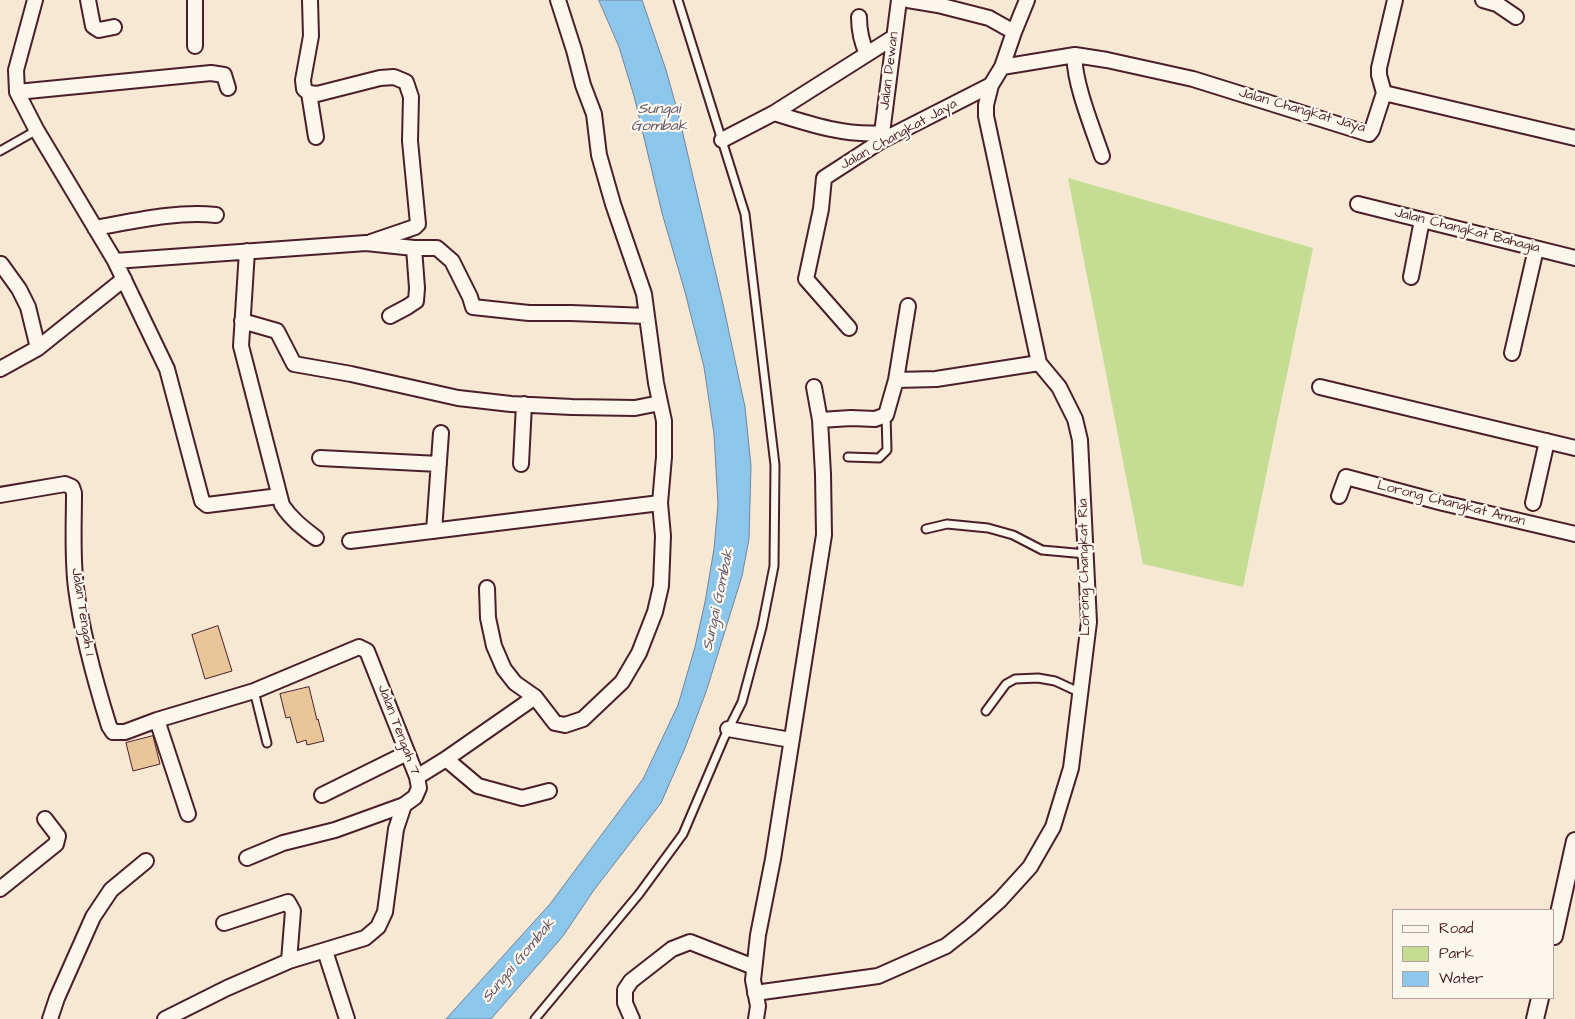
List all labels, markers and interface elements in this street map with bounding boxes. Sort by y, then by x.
street label: Jalan Dewan [877,31,903,111]
street label: Jalan Changkat Jaya [1237,85,1367,137]
street label: Jalan Changkat Jaya [838,96,960,174]
water label: Sungai Gombak [631,101,687,136]
street label: Jalan Changkat Bahagia [1393,205,1541,257]
street label: Lorong Changkat Aman [1375,477,1527,531]
street label: Lorong Changkat Ria [1075,498,1095,636]
water label: Sungai Gombak [699,547,739,653]
street label: Jalan Tengah 1 [67,567,97,657]
street label: Jalan Tengah 7 [373,683,423,777]
legend [1392,909,1555,999]
water label: Sungai Gombak [479,915,559,1007]
text: Road [1439,918,1473,939]
text: Park [1439,943,1474,964]
text: Water [1439,968,1483,989]

